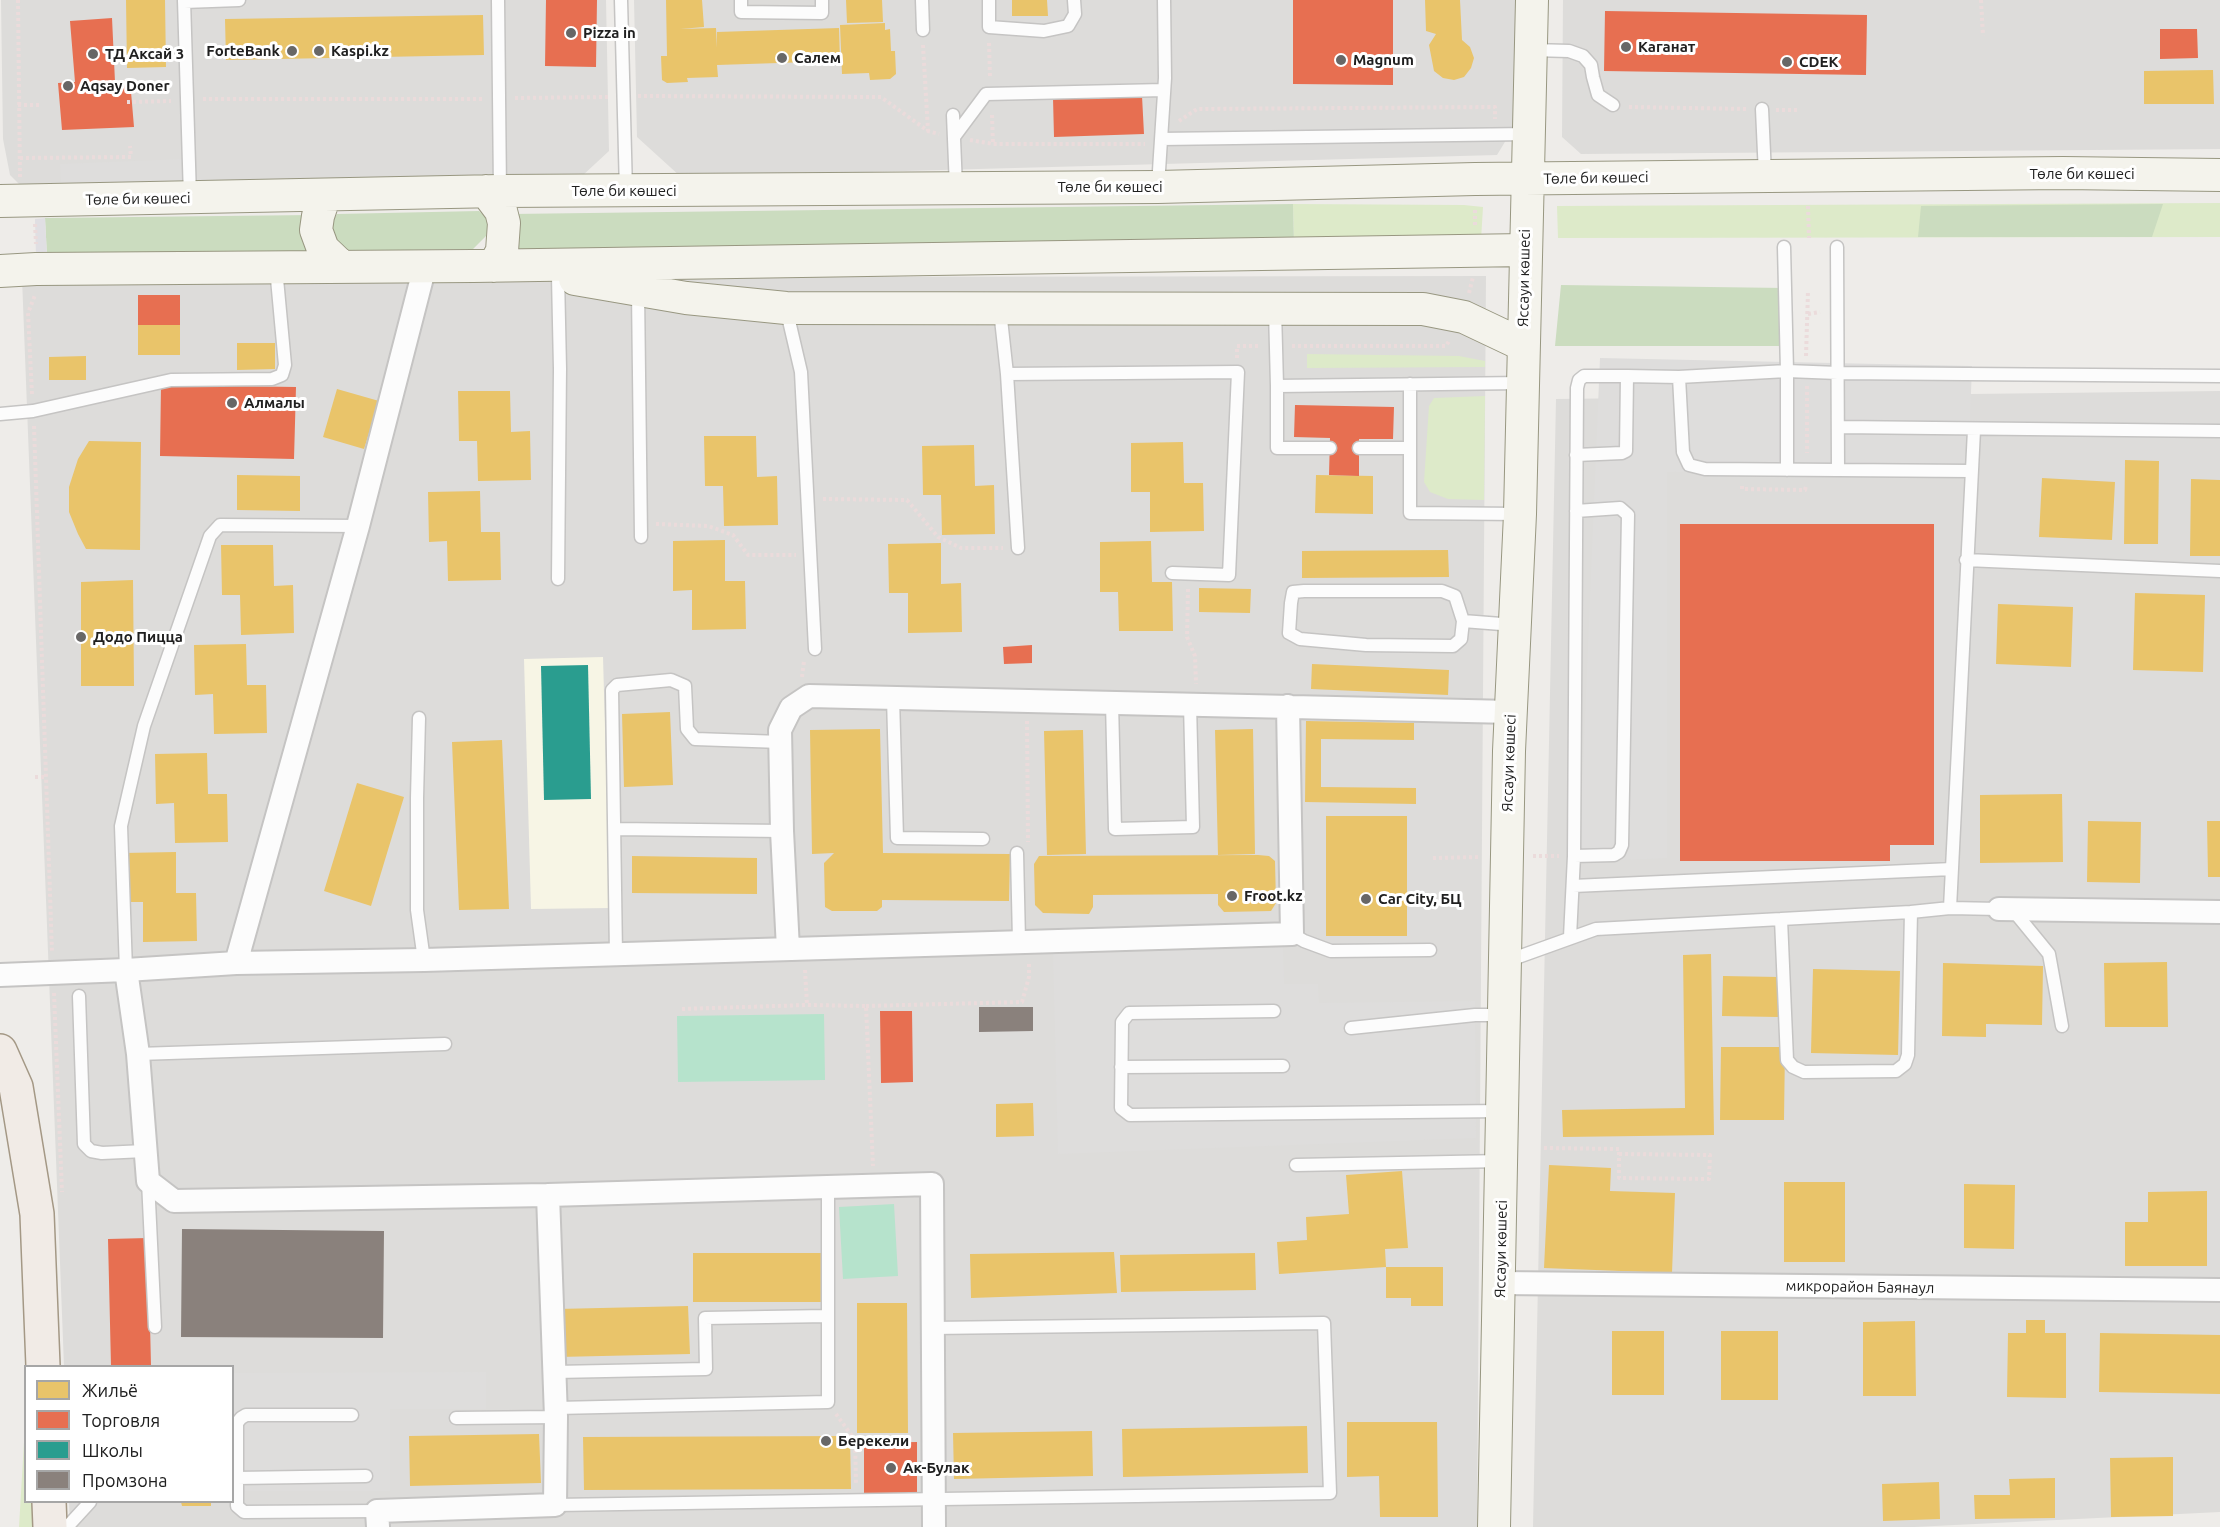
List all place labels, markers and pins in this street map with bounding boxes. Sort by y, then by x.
place label: Pizza in [583,24,636,42]
marker: Pizza in [564,26,578,40]
place label: Каганат [1638,38,1695,56]
marker: Каганат [1619,40,1633,54]
place label: ForteBank [206,42,280,60]
place label: Kaspi.kz [331,42,389,60]
marker: ForteBank [285,44,299,58]
marker: Kaspi.kz [312,44,326,58]
place label: ТД Аксай 3 [105,45,184,63]
marker: ТД Аксай 3 [86,47,100,61]
place label: Салем [794,49,841,67]
marker: Салем [775,51,789,65]
place label: Magnum [1353,51,1414,69]
marker: Magnum [1334,53,1348,67]
place label: CDEK [1799,53,1838,71]
marker: CDEK [1780,55,1794,69]
place label: Aqsay Doner [80,77,170,95]
marker: Aqsay Doner [61,79,75,93]
place label: Алмалы [244,394,305,412]
marker: Алмалы [225,396,239,410]
place label: Додо Пицца [93,628,183,646]
marker: Додо Пицца [74,630,88,644]
place label: Froot.kz [1244,887,1303,905]
marker: Froot.kz [1225,889,1239,903]
place label: Car City, БЦ [1378,890,1462,908]
marker: Car City, БЦ [1359,892,1373,906]
place label: Берекели [838,1432,909,1450]
marker: Берекели [819,1434,833,1448]
place label: Ак-Булак [903,1459,969,1477]
marker: Ак-Булак [884,1461,898,1475]

